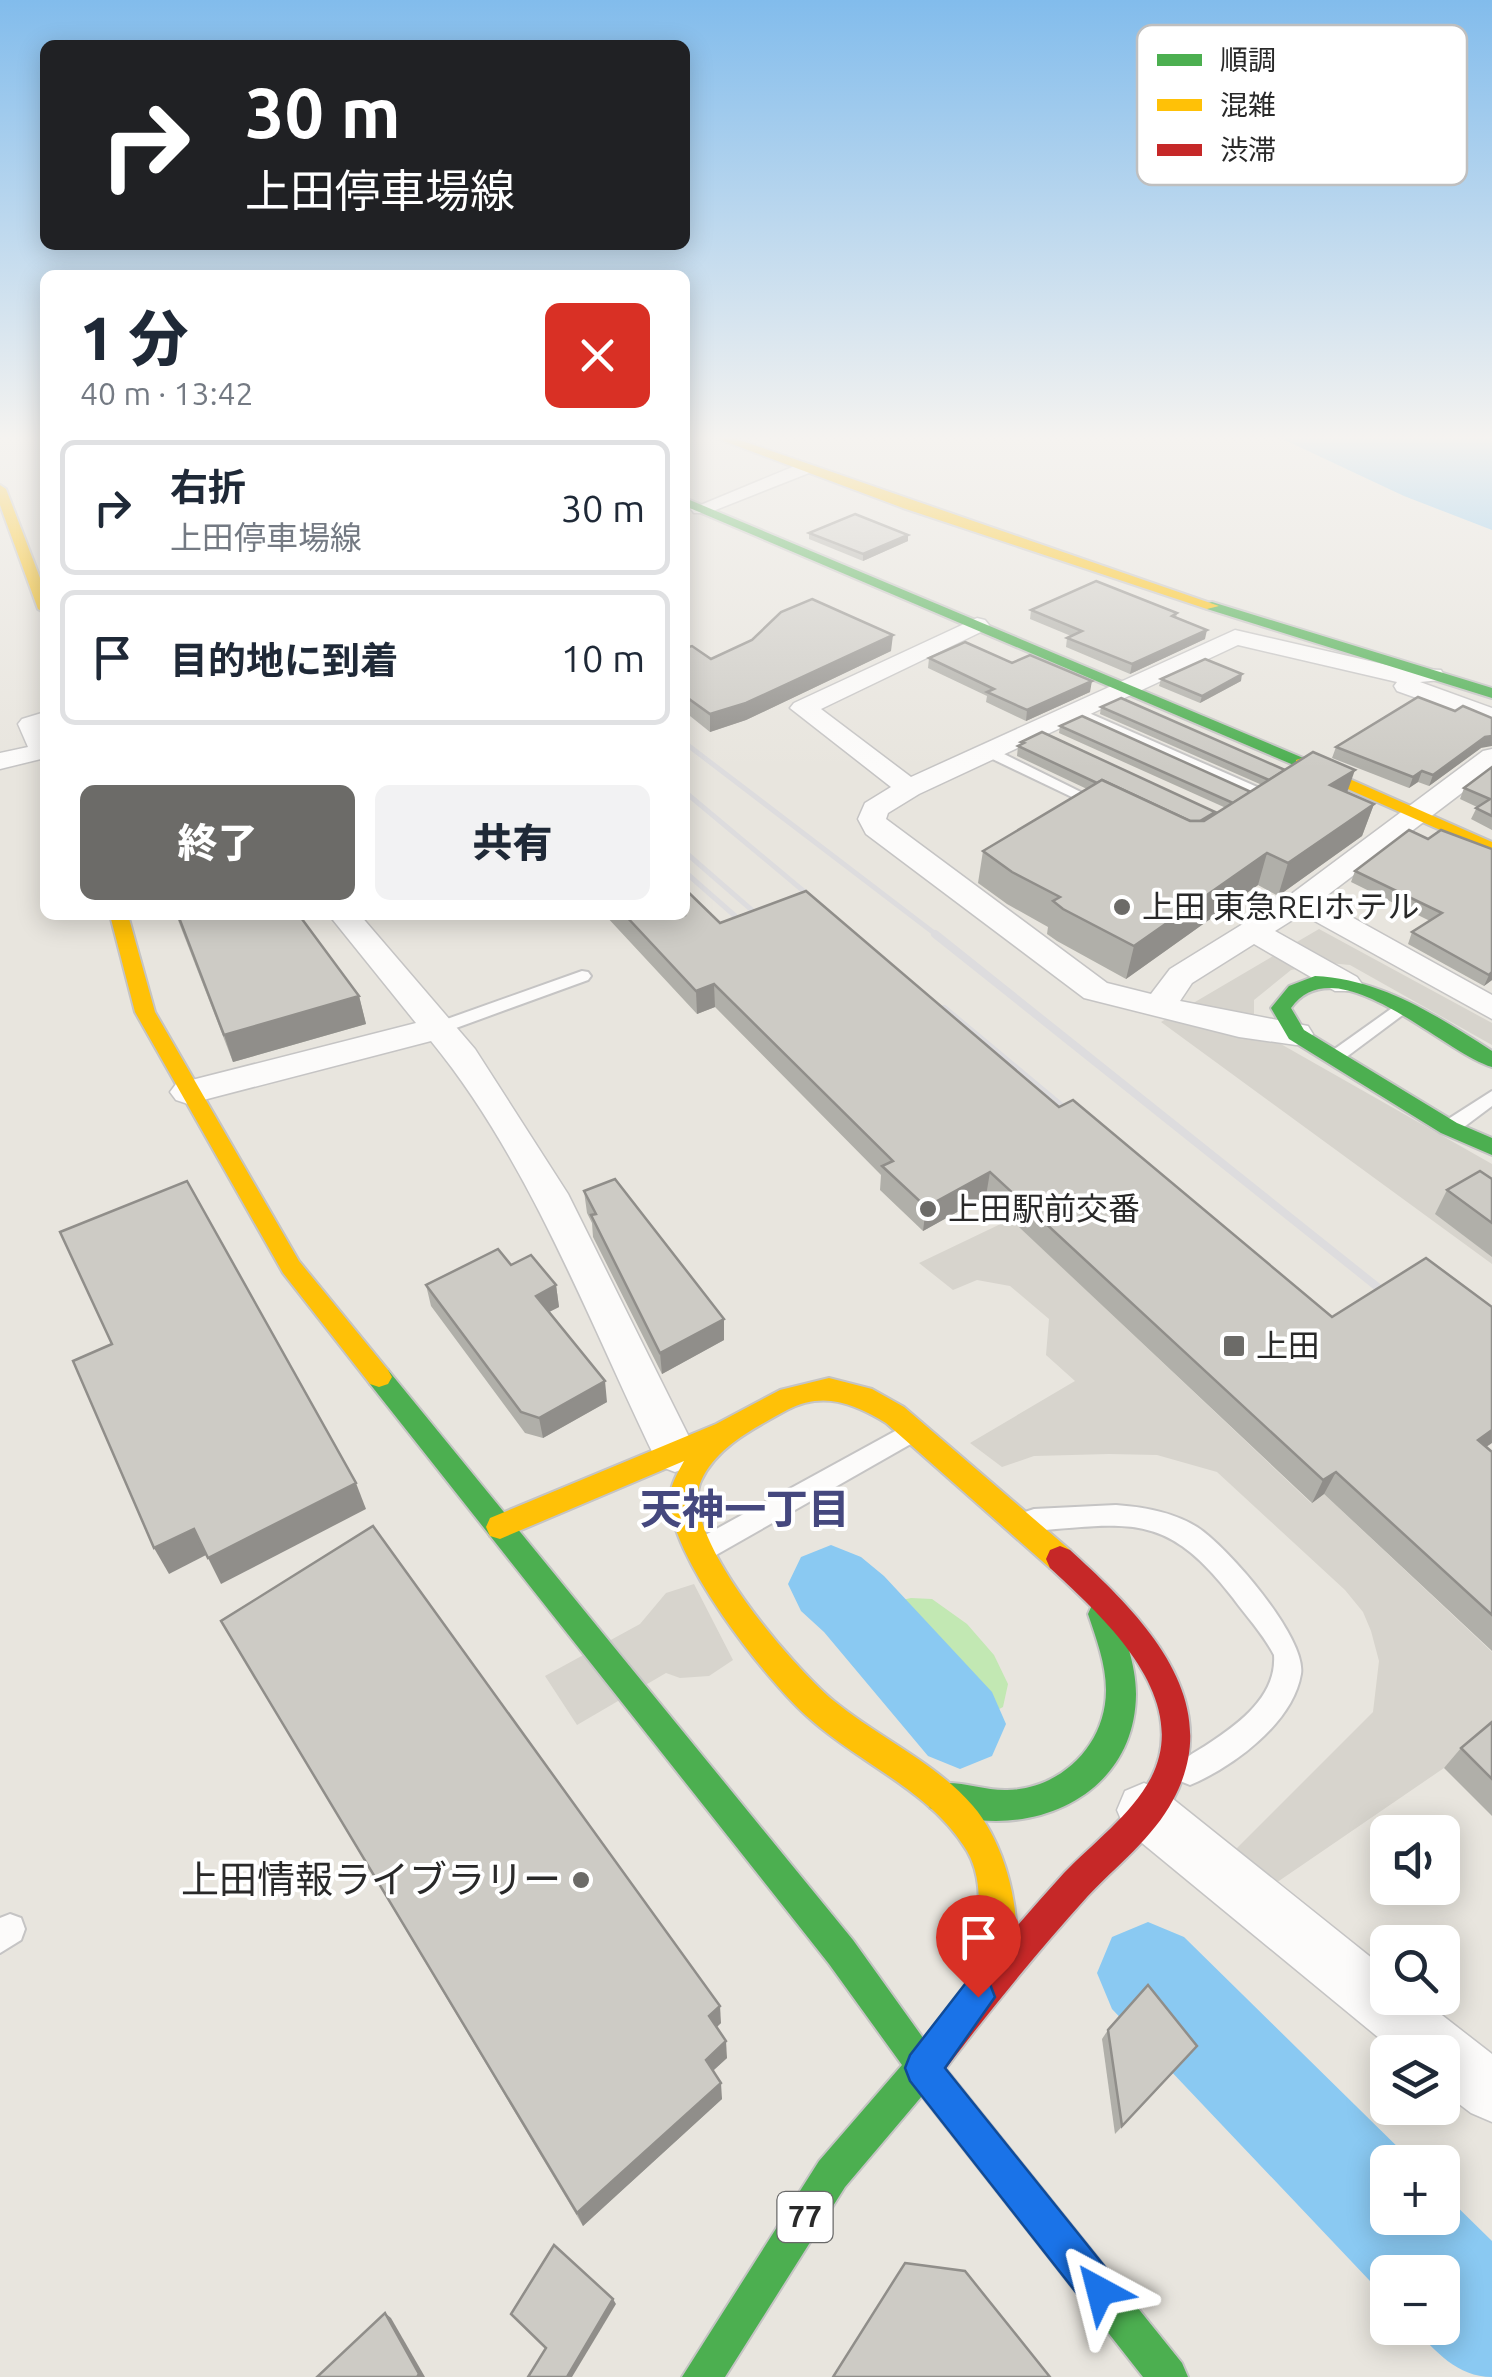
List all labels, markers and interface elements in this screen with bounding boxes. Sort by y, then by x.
legend [1137,25,1467,185]
text: 順調 [1220,44,1276,75]
text: 30 m [245,73,401,151]
icon: right [80,80,210,210]
text: 混雑 [1220,89,1276,120]
text: 渋滞 [1220,134,1276,165]
text: 上田停車場線 [245,165,515,216]
button: close [545,303,650,408]
text: 1 分 [80,304,188,371]
text: 40 m · 13:42 [80,375,254,411]
text: 右折 [170,466,246,508]
icon: right [85,480,140,535]
text: 30 m [561,487,645,529]
text: 上田停車場線 [170,519,362,555]
icon: arrive [85,630,140,685]
text: 10 m [561,637,645,679]
text: 目的地に到着 [170,639,398,681]
button: 終了 [80,785,355,900]
button: 共有 [375,785,650,900]
place label: 上田 東急REIホテル [1142,888,1419,924]
marker: 上田 東急REIホテル [1111,896,1133,918]
place label: 上田駅前交番 [948,1190,1140,1226]
marker: 上田駅前交番 [917,1198,939,1220]
place label: 上田 [1256,1327,1320,1363]
marker: 上田 [1221,1333,1247,1359]
district label: 天神一丁目 [640,1485,850,1532]
map controls [1370,1815,1460,2345]
button: sound [1370,1815,1460,1905]
place label: 上田情報ライブラリー [181,1858,561,1900]
marker: 上田情報ライブラリー [570,1869,592,1891]
pin [936,1895,1021,1998]
icon: arrive [951,1910,1006,1965]
button: search [1370,1925,1460,2015]
button: layers [1370,2035,1460,2125]
button: + [1370,2145,1460,2235]
road number: 77 [778,2192,832,2242]
position arrow [1048,2239,1152,2343]
button: − [1370,2255,1460,2345]

